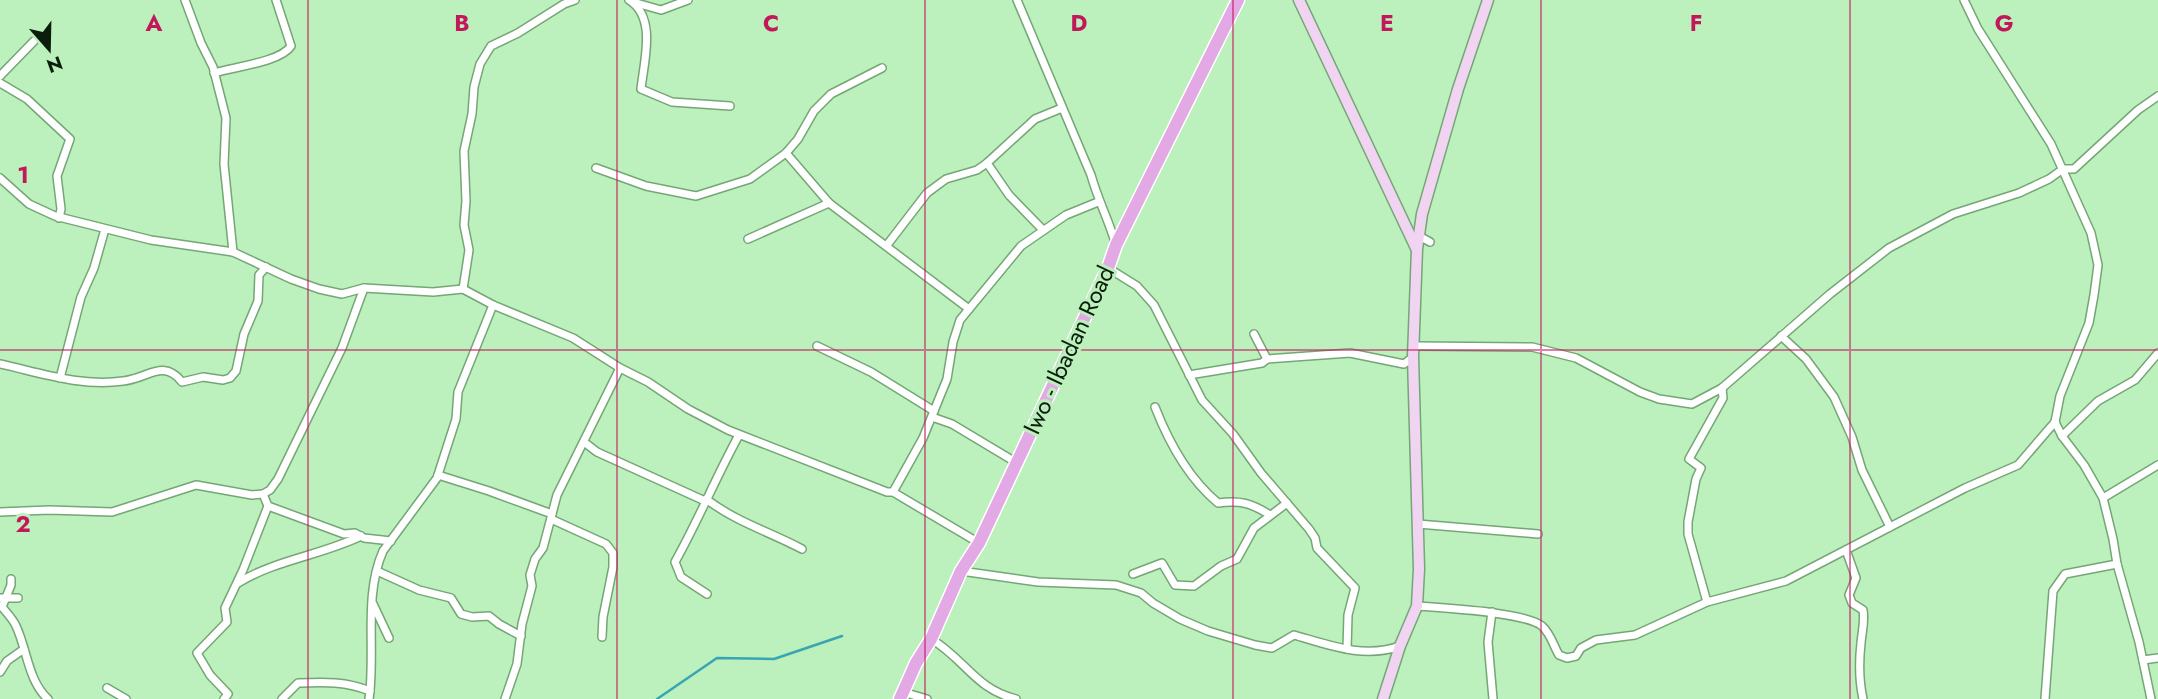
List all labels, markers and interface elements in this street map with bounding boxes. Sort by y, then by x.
text: A [145,6,163,40]
text: B [454,6,470,40]
text: C [763,6,779,40]
text: D [1071,6,1088,40]
text: E [1380,6,1394,40]
text: F [1690,6,1702,40]
text: G [1995,6,2013,40]
north arrow [14,14,84,84]
text: N [43,49,66,80]
text: 1 [17,158,29,192]
street label: Iwo - Ibadan Road [1014,260,1123,440]
text: 2 [15,507,31,541]

